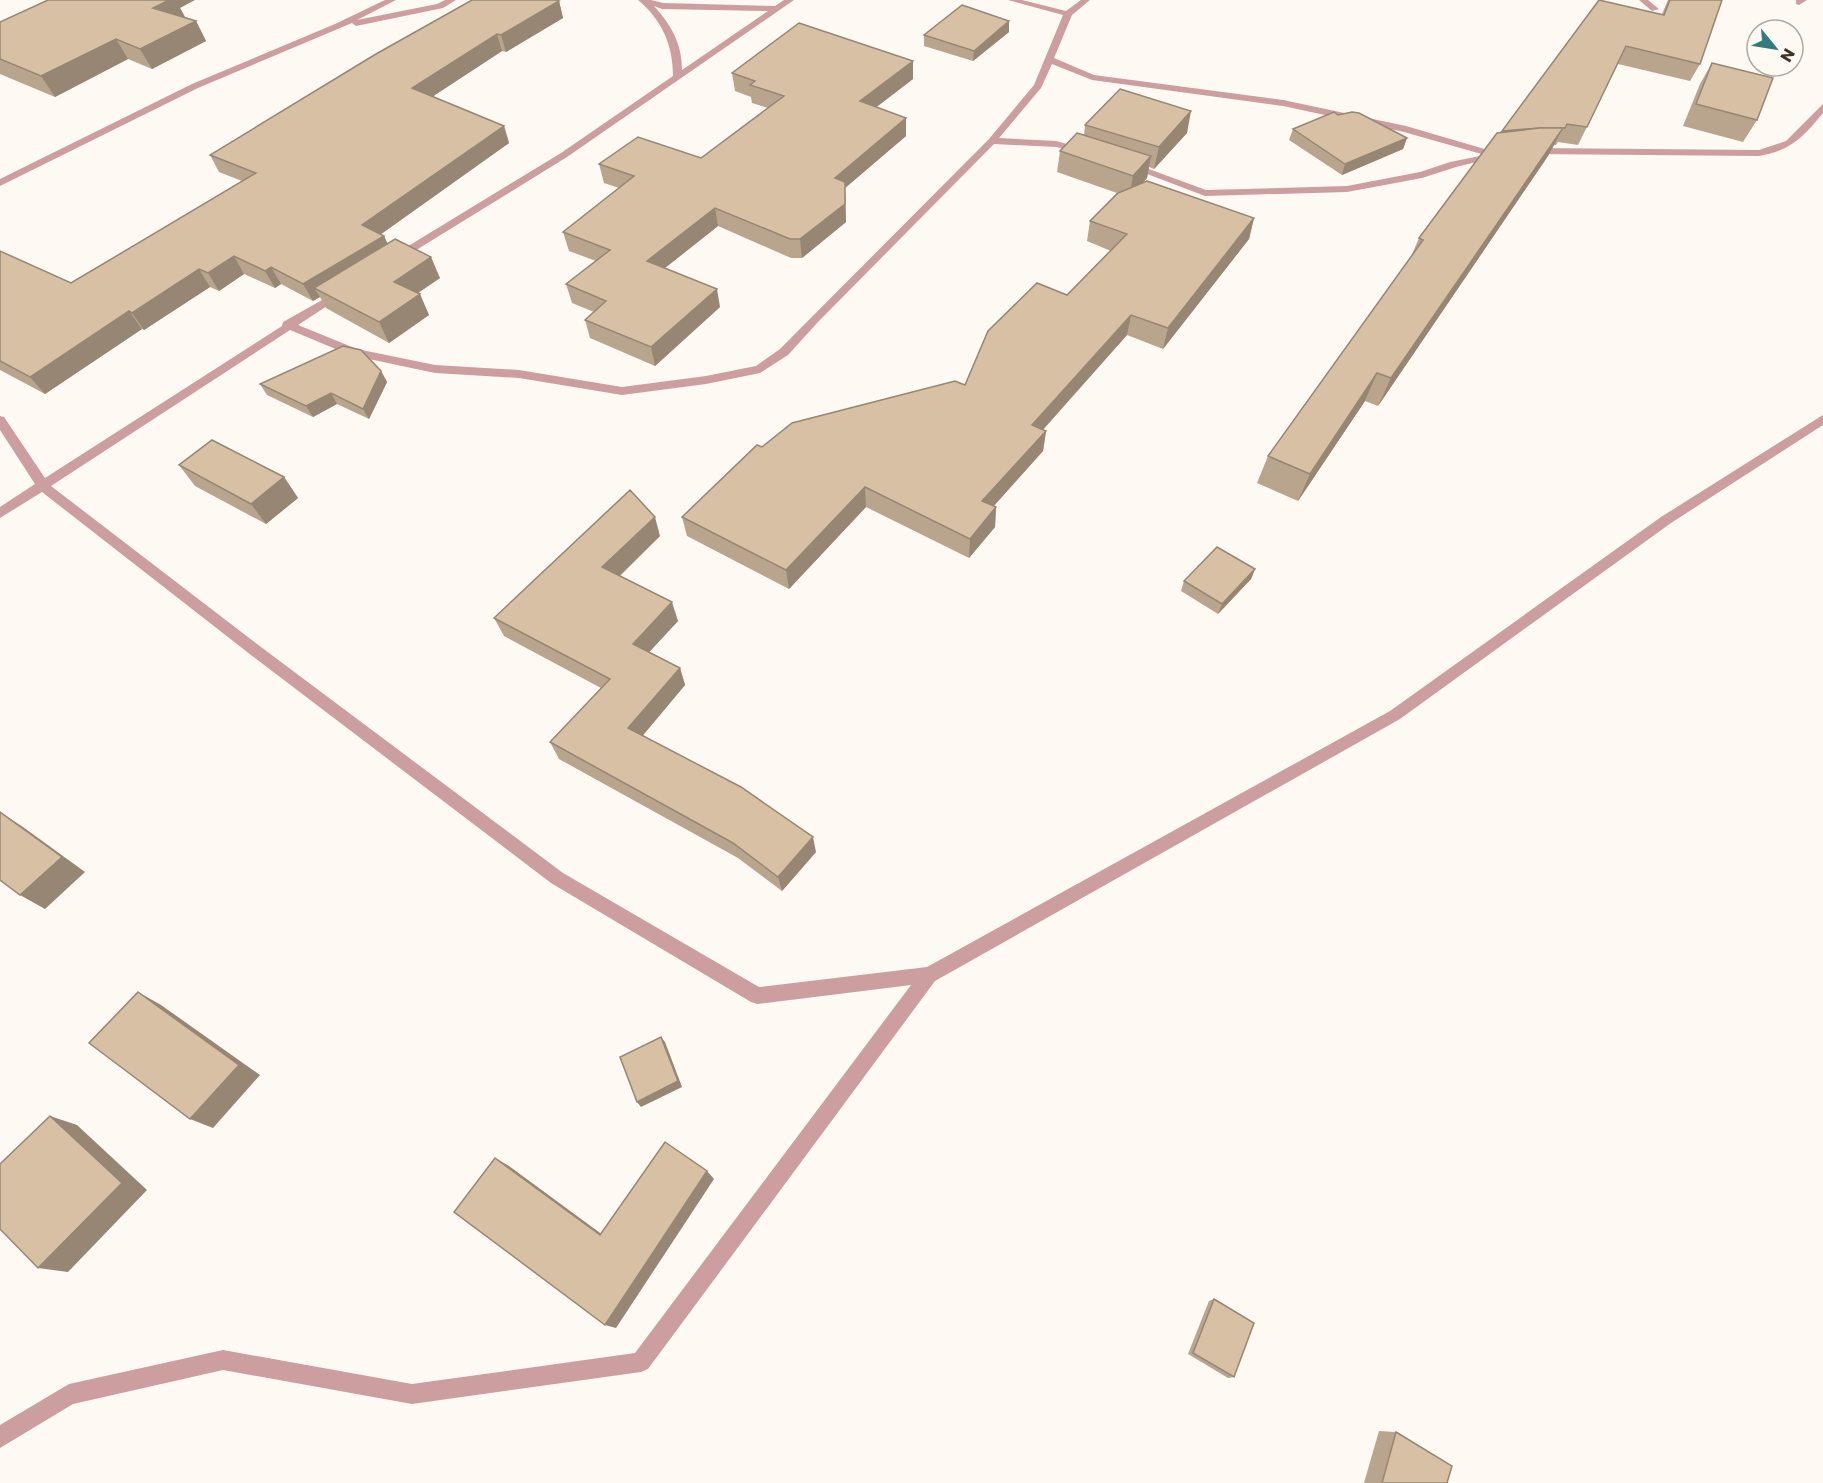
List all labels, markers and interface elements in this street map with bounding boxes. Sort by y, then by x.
north arrow [1745,18,1805,78]
text: N [1775,44,1801,66]

